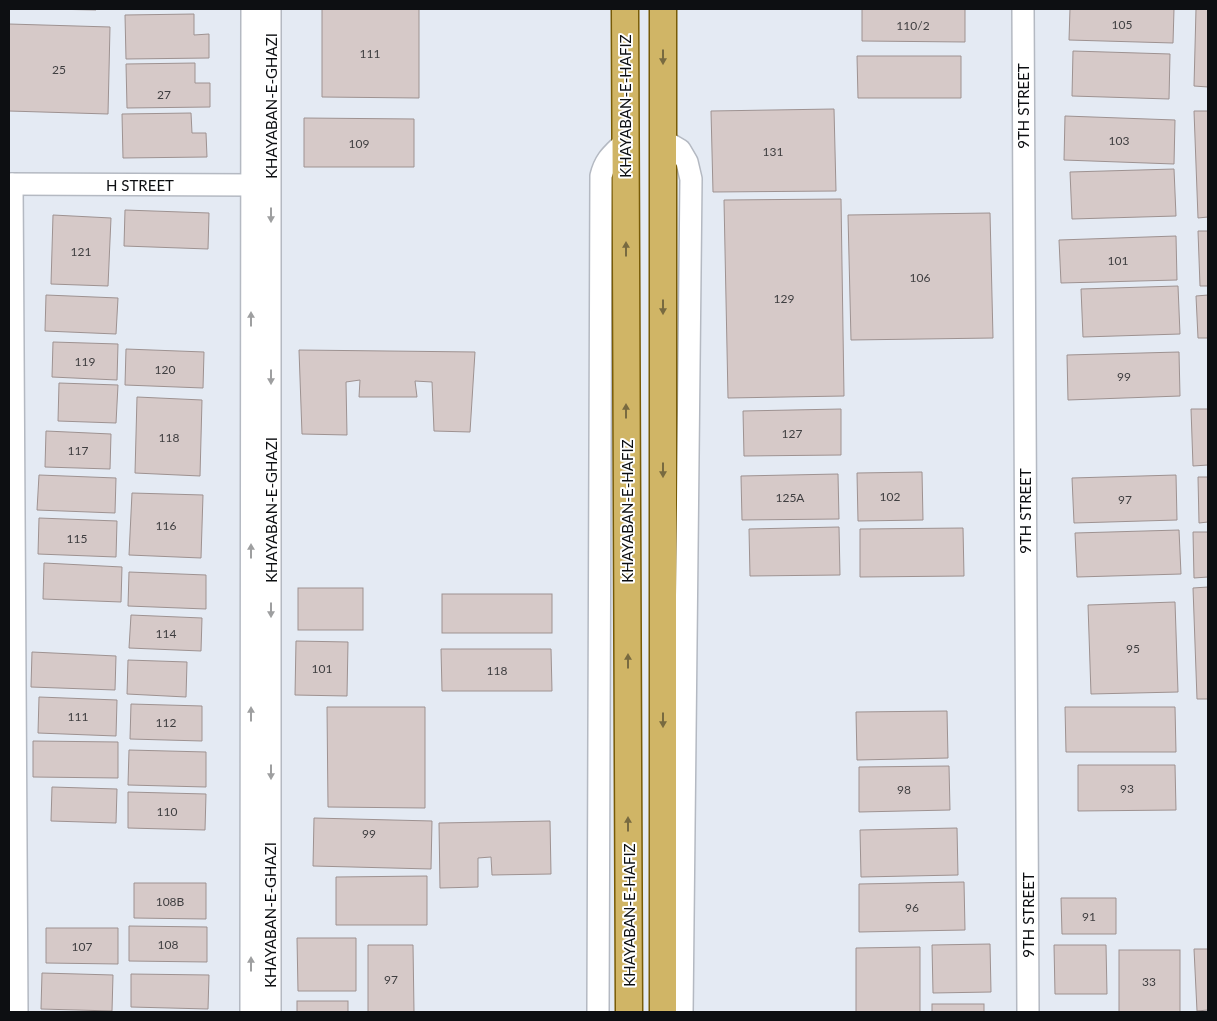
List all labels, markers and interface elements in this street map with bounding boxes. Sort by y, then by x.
house number: 105 [1112,17,1132,32]
house number: 110/2 [896,18,930,33]
street label: KHAYABAN-E-GHAZI [262,33,280,179]
street label: KHAYABAN-E-HAFIZ [616,34,634,178]
house number: 111 [360,46,380,61]
one-way arrow [659,50,667,66]
house number: 25 [52,62,66,77]
street label: 9TH STREET [1014,63,1032,149]
house number: 27 [157,87,171,102]
house number: 103 [1109,133,1129,148]
house number: 109 [349,136,369,151]
house number: 131 [763,144,783,159]
street label: H STREET [106,176,174,194]
one-way arrow [267,207,275,223]
one-way arrow [622,240,630,256]
house number: 121 [71,244,91,259]
house number: 101 [1108,253,1128,268]
house number: 106 [910,270,930,285]
house number: 129 [774,291,794,306]
one-way arrow [659,300,667,316]
one-way arrow [247,310,255,326]
house number: 119 [75,354,95,369]
house number: 120 [155,362,175,377]
house number: 99 [1117,369,1131,384]
one-way arrow [267,370,275,386]
one-way arrow [622,403,630,419]
house number: 127 [782,426,802,441]
house number: 118 [159,430,179,445]
street label: KHAYABAN-E-GHAZI [262,437,280,583]
street label: KHAYABAN-E-HAFIZ [618,439,636,583]
house number: 117 [68,443,88,458]
one-way arrow [659,462,667,478]
street label: 9TH STREET [1016,468,1034,554]
house number: 102 [880,489,900,504]
house number: 125A [775,490,805,505]
house number: 97 [1118,492,1132,507]
house number: 116 [156,518,176,533]
house number: 115 [67,531,87,546]
one-way arrow [247,543,255,559]
one-way arrow [267,602,275,618]
house number: 114 [156,626,176,641]
house number: 95 [1126,641,1140,656]
one-way arrow [624,653,632,669]
house number: 101 [312,661,332,676]
house number: 118 [487,663,507,678]
one-way arrow [247,705,255,721]
house number: 111 [68,709,88,724]
one-way arrow [659,712,667,728]
house number: 112 [156,715,176,730]
one-way arrow [267,765,275,781]
house number: 93 [1120,781,1134,796]
house number: 98 [897,782,911,797]
house number: 110 [157,804,177,819]
one-way arrow [624,815,632,831]
house number: 99 [362,826,376,841]
street label: KHAYABAN-E-GHAZI [261,842,279,988]
street label: KHAYABAN-E-HAFIZ [620,843,638,987]
street label: 9TH STREET [1019,872,1037,958]
house number: 108B [156,894,185,909]
house number: 96 [905,900,919,915]
house number: 91 [1082,909,1096,924]
house number: 108 [158,937,178,952]
house number: 107 [72,939,92,954]
one-way arrow [247,955,255,971]
house number: 97 [384,972,398,987]
house number: 33 [1142,974,1156,989]

